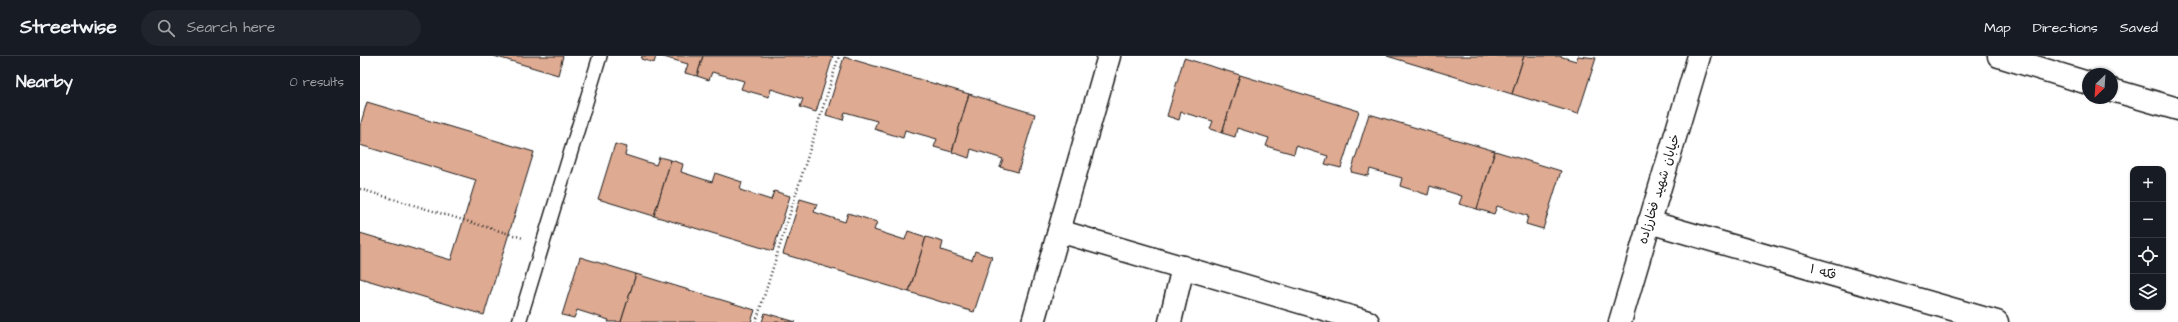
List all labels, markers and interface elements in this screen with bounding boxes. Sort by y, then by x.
search box [141,10,421,46]
text: Streetwise [20,14,117,41]
icon: search [155,17,177,39]
text: Search here [187,17,275,38]
text: Map [1984,18,2011,38]
text: Directions [2033,18,2098,38]
text: Saved [2120,18,2158,38]
north arrow [2082,68,2118,104]
text: Nearby [16,70,73,94]
text: 0 results [289,73,344,91]
street label: خیابان شهید فخارزاده [1634,132,1684,246]
map controls [2130,166,2166,310]
button: + [2130,166,2166,202]
button: − [2130,202,2166,238]
button: locate [2130,238,2166,274]
street label: فکه ۱ [1808,260,1838,284]
button: layers [2130,274,2166,310]

